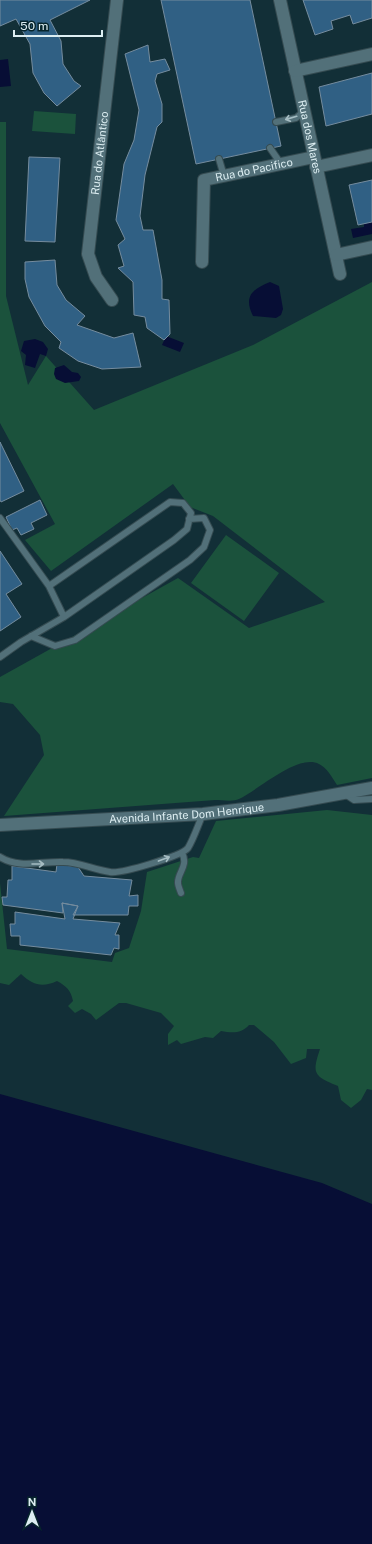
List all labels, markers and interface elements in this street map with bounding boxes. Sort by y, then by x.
scale bar [14,12,102,38]
text: 50 m [20,19,48,33]
street label: Rua dos Mares [296,99,324,175]
street label: Rua do Atlântico [89,111,110,195]
one-way arrow [284,115,297,123]
street label: Rua do Pacifico [214,156,294,183]
street label: Avenida Infante Dom Henrique [109,801,265,825]
one-way arrow [158,855,171,862]
one-way arrow [31,860,44,868]
north arrow [12,1492,52,1532]
text: N [28,1496,36,1508]

